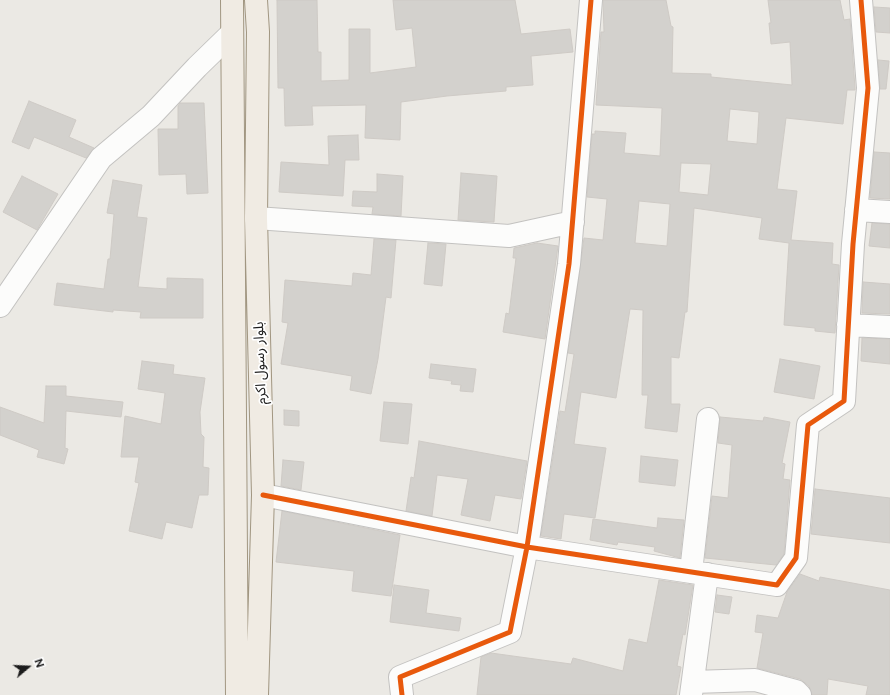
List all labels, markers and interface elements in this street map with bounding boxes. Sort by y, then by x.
street label: بلوار رسول اکرم [250,321,270,405]
north arrow [8,647,48,687]
text: N [32,657,46,669]

